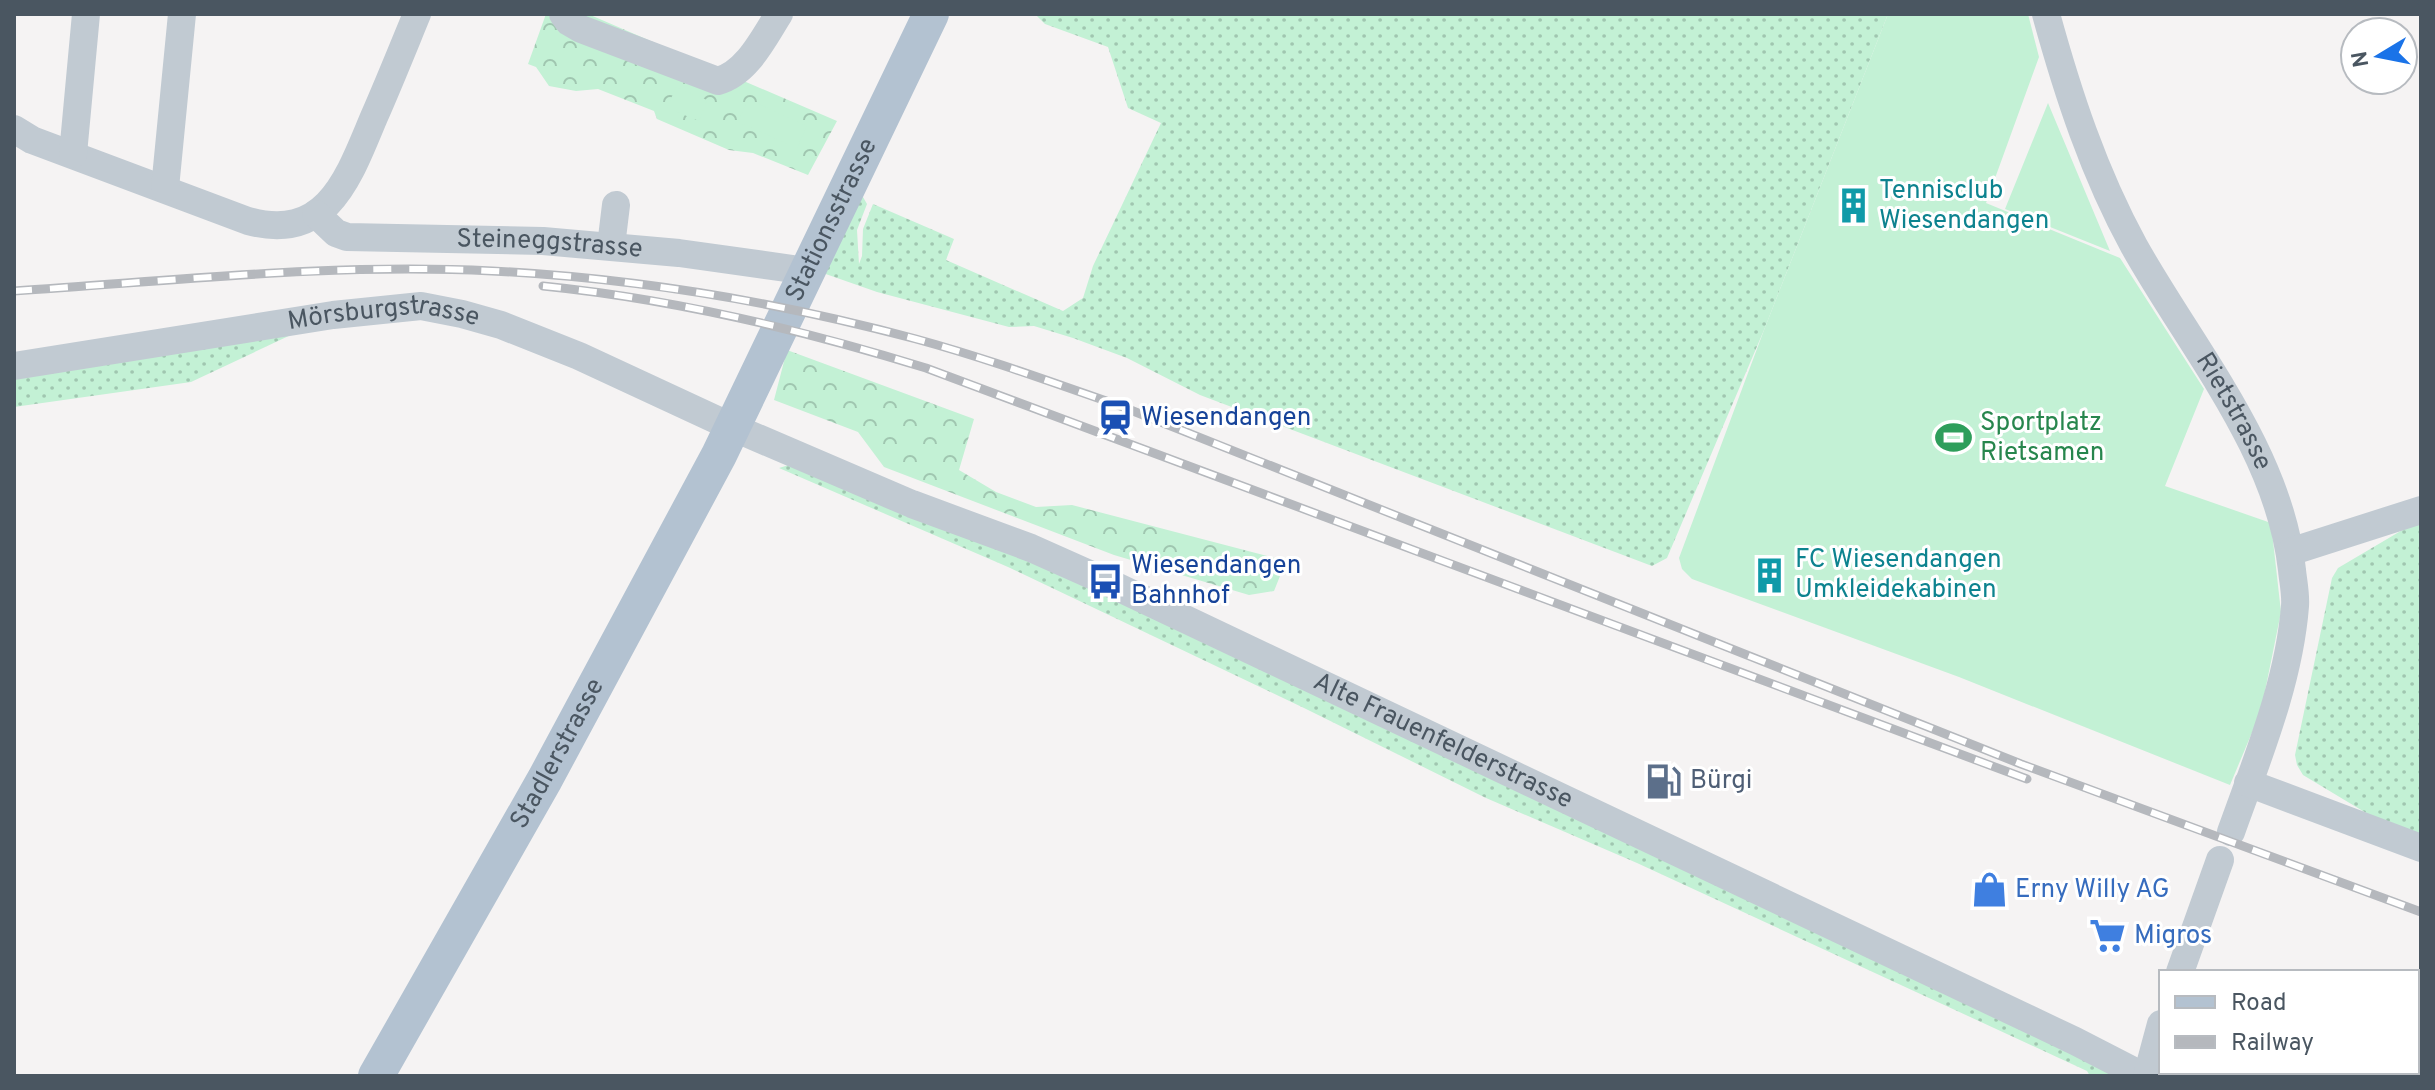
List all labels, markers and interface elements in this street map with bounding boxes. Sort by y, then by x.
north arrow [2339,16,2419,96]
text: N [2347,49,2376,69]
street label: Stationsstrasse [779,133,885,307]
place label: Tennisclub Wiesendangen [1879,175,2049,238]
building icon: Tennisclub Wiesendangen [1834,187,1872,225]
street label: Steineggstrasse [456,223,644,266]
street label: Mörsburgstrasse [285,289,483,339]
street label: Rietstrasse [2188,347,2279,475]
station icon: Wiesendangen [1096,399,1134,437]
place label: Wiesendangen [1141,402,1311,435]
place label: Sportplatz Rietsamen [1980,407,2104,470]
sports icon: Sportplatz Rietsamen [1935,419,1973,457]
place label: FC Wiesendangen Umkleidekabinen [1795,544,2002,607]
place label: Wiesendangen Bahnhof [1131,550,1301,613]
building icon: FC Wiesendangen Umkleidekabinen [1750,556,1788,594]
bus stop icon: Wiesendangen Bahnhof [1086,562,1124,600]
street label: Alte Frauenfelderstrasse [1308,666,1578,817]
street label: Stadlerstrasse [503,673,612,835]
fuel station icon: Bürgi [1645,762,1683,800]
place label: Bürgi [1690,765,1752,798]
shop icon: Erny Willy AG [1970,871,2008,909]
place label: Erny Willy AG [2015,874,2170,907]
supermarket icon: Migros [2089,917,2127,955]
place label: Migros [2134,920,2212,953]
legend [2159,970,2419,1074]
text: Road [2231,989,2287,1019]
text: Railway [2231,1029,2314,1059]

